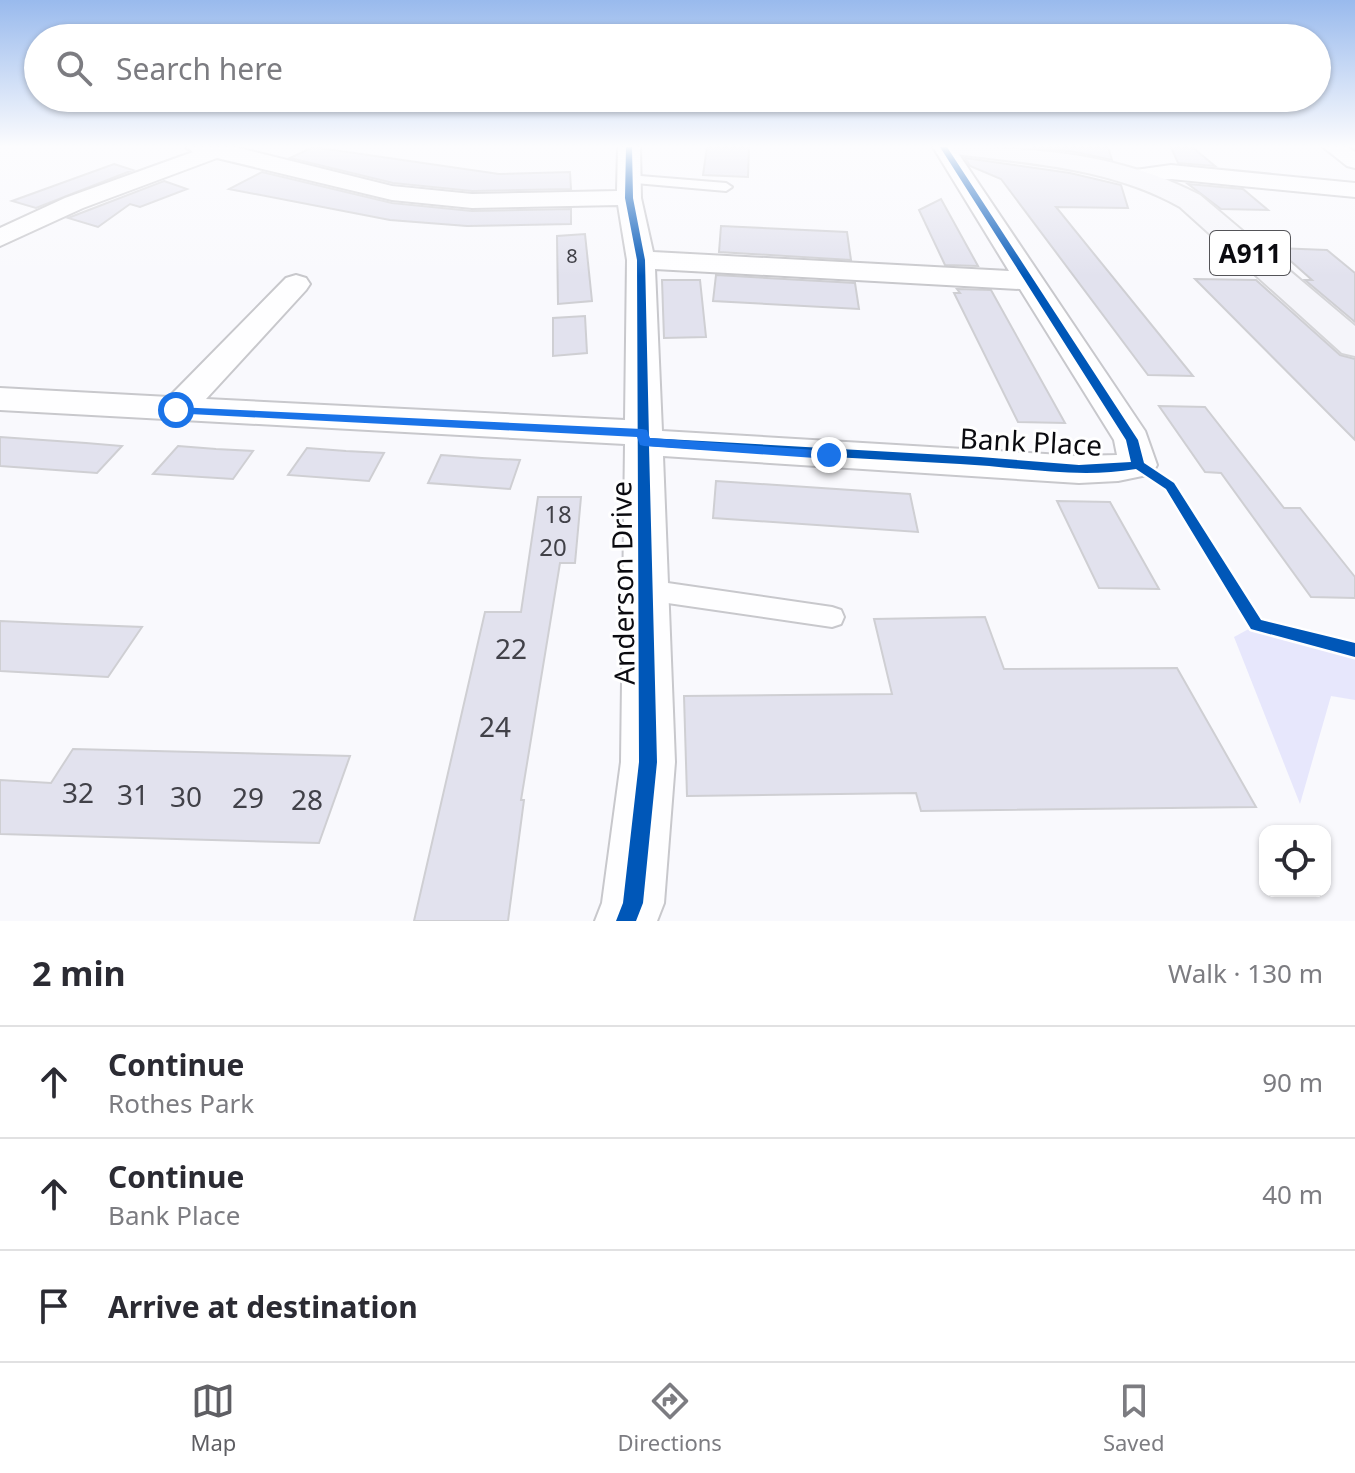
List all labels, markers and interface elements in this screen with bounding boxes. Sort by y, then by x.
search box [24,24,1331,112]
icon: search [52,46,96,90]
text: Search here [116,48,283,89]
road number: A911 [1210,231,1290,275]
house number: 8 [566,242,578,269]
route start [158,392,194,428]
street label: Bank Place [959,418,1103,464]
route end [811,437,847,473]
street label: Anderson Drive [601,481,643,685]
house number: 18 [544,497,572,530]
house number: 20 [539,530,567,563]
house number: 22 [495,629,527,667]
house number: 24 [479,707,511,745]
house number: 32 [62,773,94,811]
house number: 31 [117,775,149,813]
house number: 30 [170,777,202,815]
house number: 29 [232,778,264,816]
house number: 28 [291,780,323,818]
map controls [1259,825,1331,897]
button: locate [1259,825,1331,897]
text: 2 min [32,950,126,996]
text: Walk · 130 m [1168,955,1323,991]
text: Continue [108,1044,244,1085]
icon: ahead [32,1060,76,1104]
text: 90 m [1262,1064,1323,1100]
text: Rothes Park [108,1085,254,1121]
text: Continue [108,1156,244,1197]
icon: ahead [32,1172,76,1216]
text: 40 m [1262,1176,1323,1212]
text: Bank Place [108,1197,240,1233]
icon: arrive [32,1284,76,1328]
text: Arrive at destination [108,1286,418,1327]
tab: Map [191,1379,236,1457]
tab: Directions [617,1379,722,1457]
tab: Saved [1103,1379,1164,1457]

